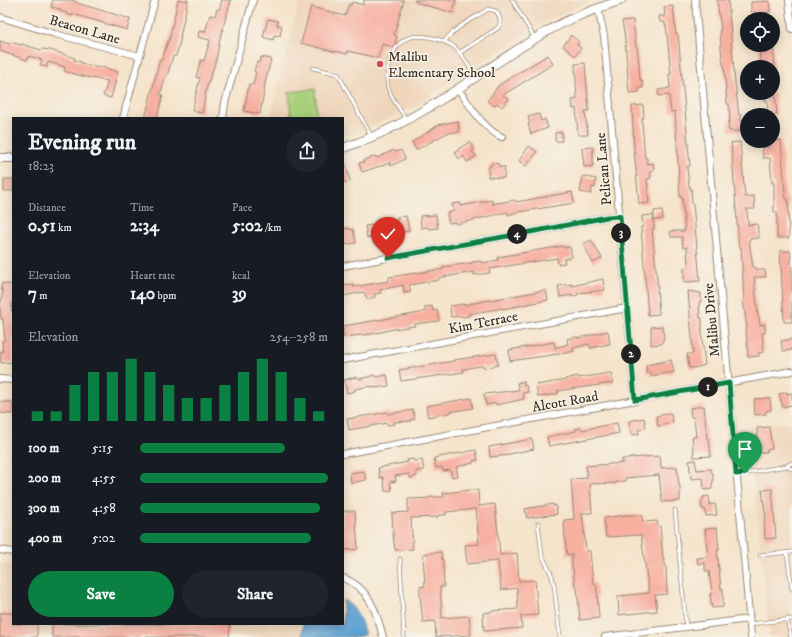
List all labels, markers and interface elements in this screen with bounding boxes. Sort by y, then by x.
street label: Beacon Lane [47,11,122,49]
map controls [740,12,780,148]
button: locate [740,12,780,52]
place label: Malibu Elementary School [388,48,496,82]
marker: Malibu Elementary School [375,59,385,69]
button: + [740,60,780,100]
button: − [740,108,780,148]
text: Evening run [28,129,136,156]
button: share [286,130,328,172]
street label: Pelican Lane [592,132,616,206]
text: 18:23 [28,158,54,174]
text: Distance [28,201,66,215]
text: Time [130,201,154,215]
text: Pace [232,201,252,215]
text: 0.51 [28,215,56,237]
text: 2:34 [130,215,159,237]
text: 5:02 [232,215,262,237]
pin [371,217,405,258]
text: km [56,221,72,235]
text: /km [262,221,281,235]
icon: check [377,223,399,245]
pin: 3 [611,223,631,243]
pin: 4 [507,224,527,244]
text: 3 [619,226,623,240]
text: 4 [514,227,520,241]
text: Elevation [28,269,71,283]
text: Heart rate [130,269,175,283]
text: kcal [232,269,250,283]
street label: Malibu Drive [700,282,724,358]
text: 7 [28,283,37,305]
text: 140 [130,283,155,305]
text: 39 [232,283,247,305]
text: m [37,289,48,303]
text: bpm [155,289,176,303]
street label: Kim Terrace [447,307,520,339]
text: Elevation [28,329,78,345]
text: 254–258 m [270,329,328,345]
pin: 2 [621,344,641,364]
text: 2 [628,347,634,361]
pin: 1 [698,377,718,397]
text: 1 [706,380,710,394]
street label: Alcott Road [531,387,600,417]
pin [728,432,762,473]
icon: arrive [734,438,756,460]
text: 100 m [28,440,59,456]
text: 5:15 [92,440,113,456]
text: 200 m [28,470,61,486]
text: 4:55 [92,470,116,486]
text: 300 m [28,500,59,516]
text: 4:58 [92,500,116,516]
text: 400 m [28,530,62,546]
text: 5:02 [92,530,115,546]
button: Save [28,571,174,617]
button: Share [182,571,328,617]

